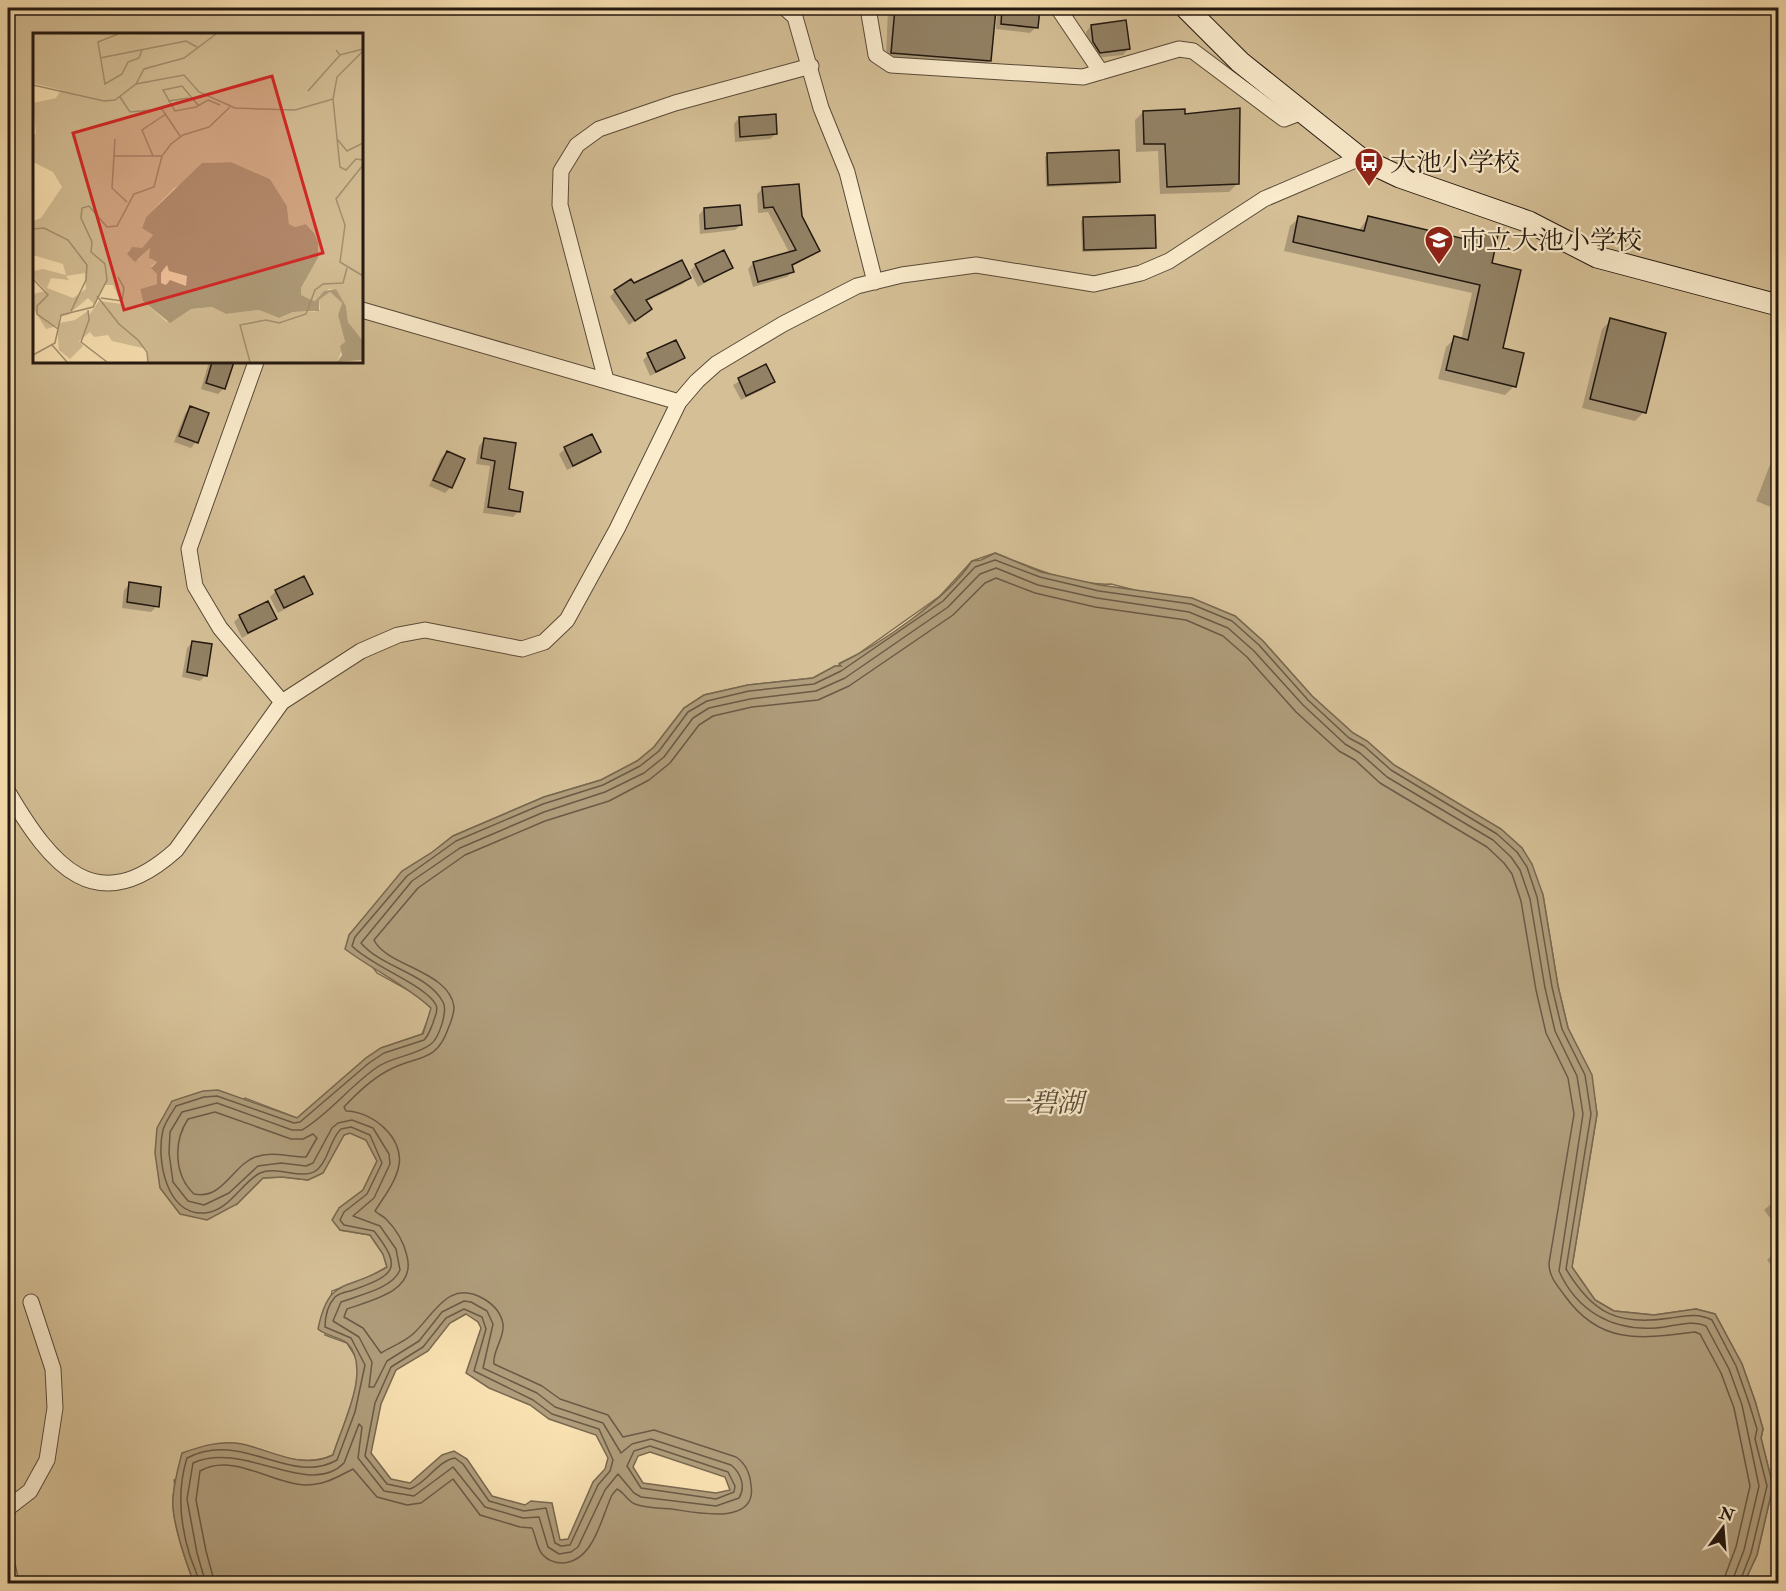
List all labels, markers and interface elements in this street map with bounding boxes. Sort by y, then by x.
inset map [33,33,363,363]
bus stop icon: 大池小学校 [1353,146,1385,188]
place label: 大池小学校 [1390,147,1520,179]
school or university icon: 市立大池小学校 [1423,224,1455,266]
place label: 市立大池小学校 [1460,225,1642,257]
water label: 一碧湖 [1003,1087,1088,1120]
north arrow [1693,1498,1753,1558]
text: N [1716,1503,1737,1526]

